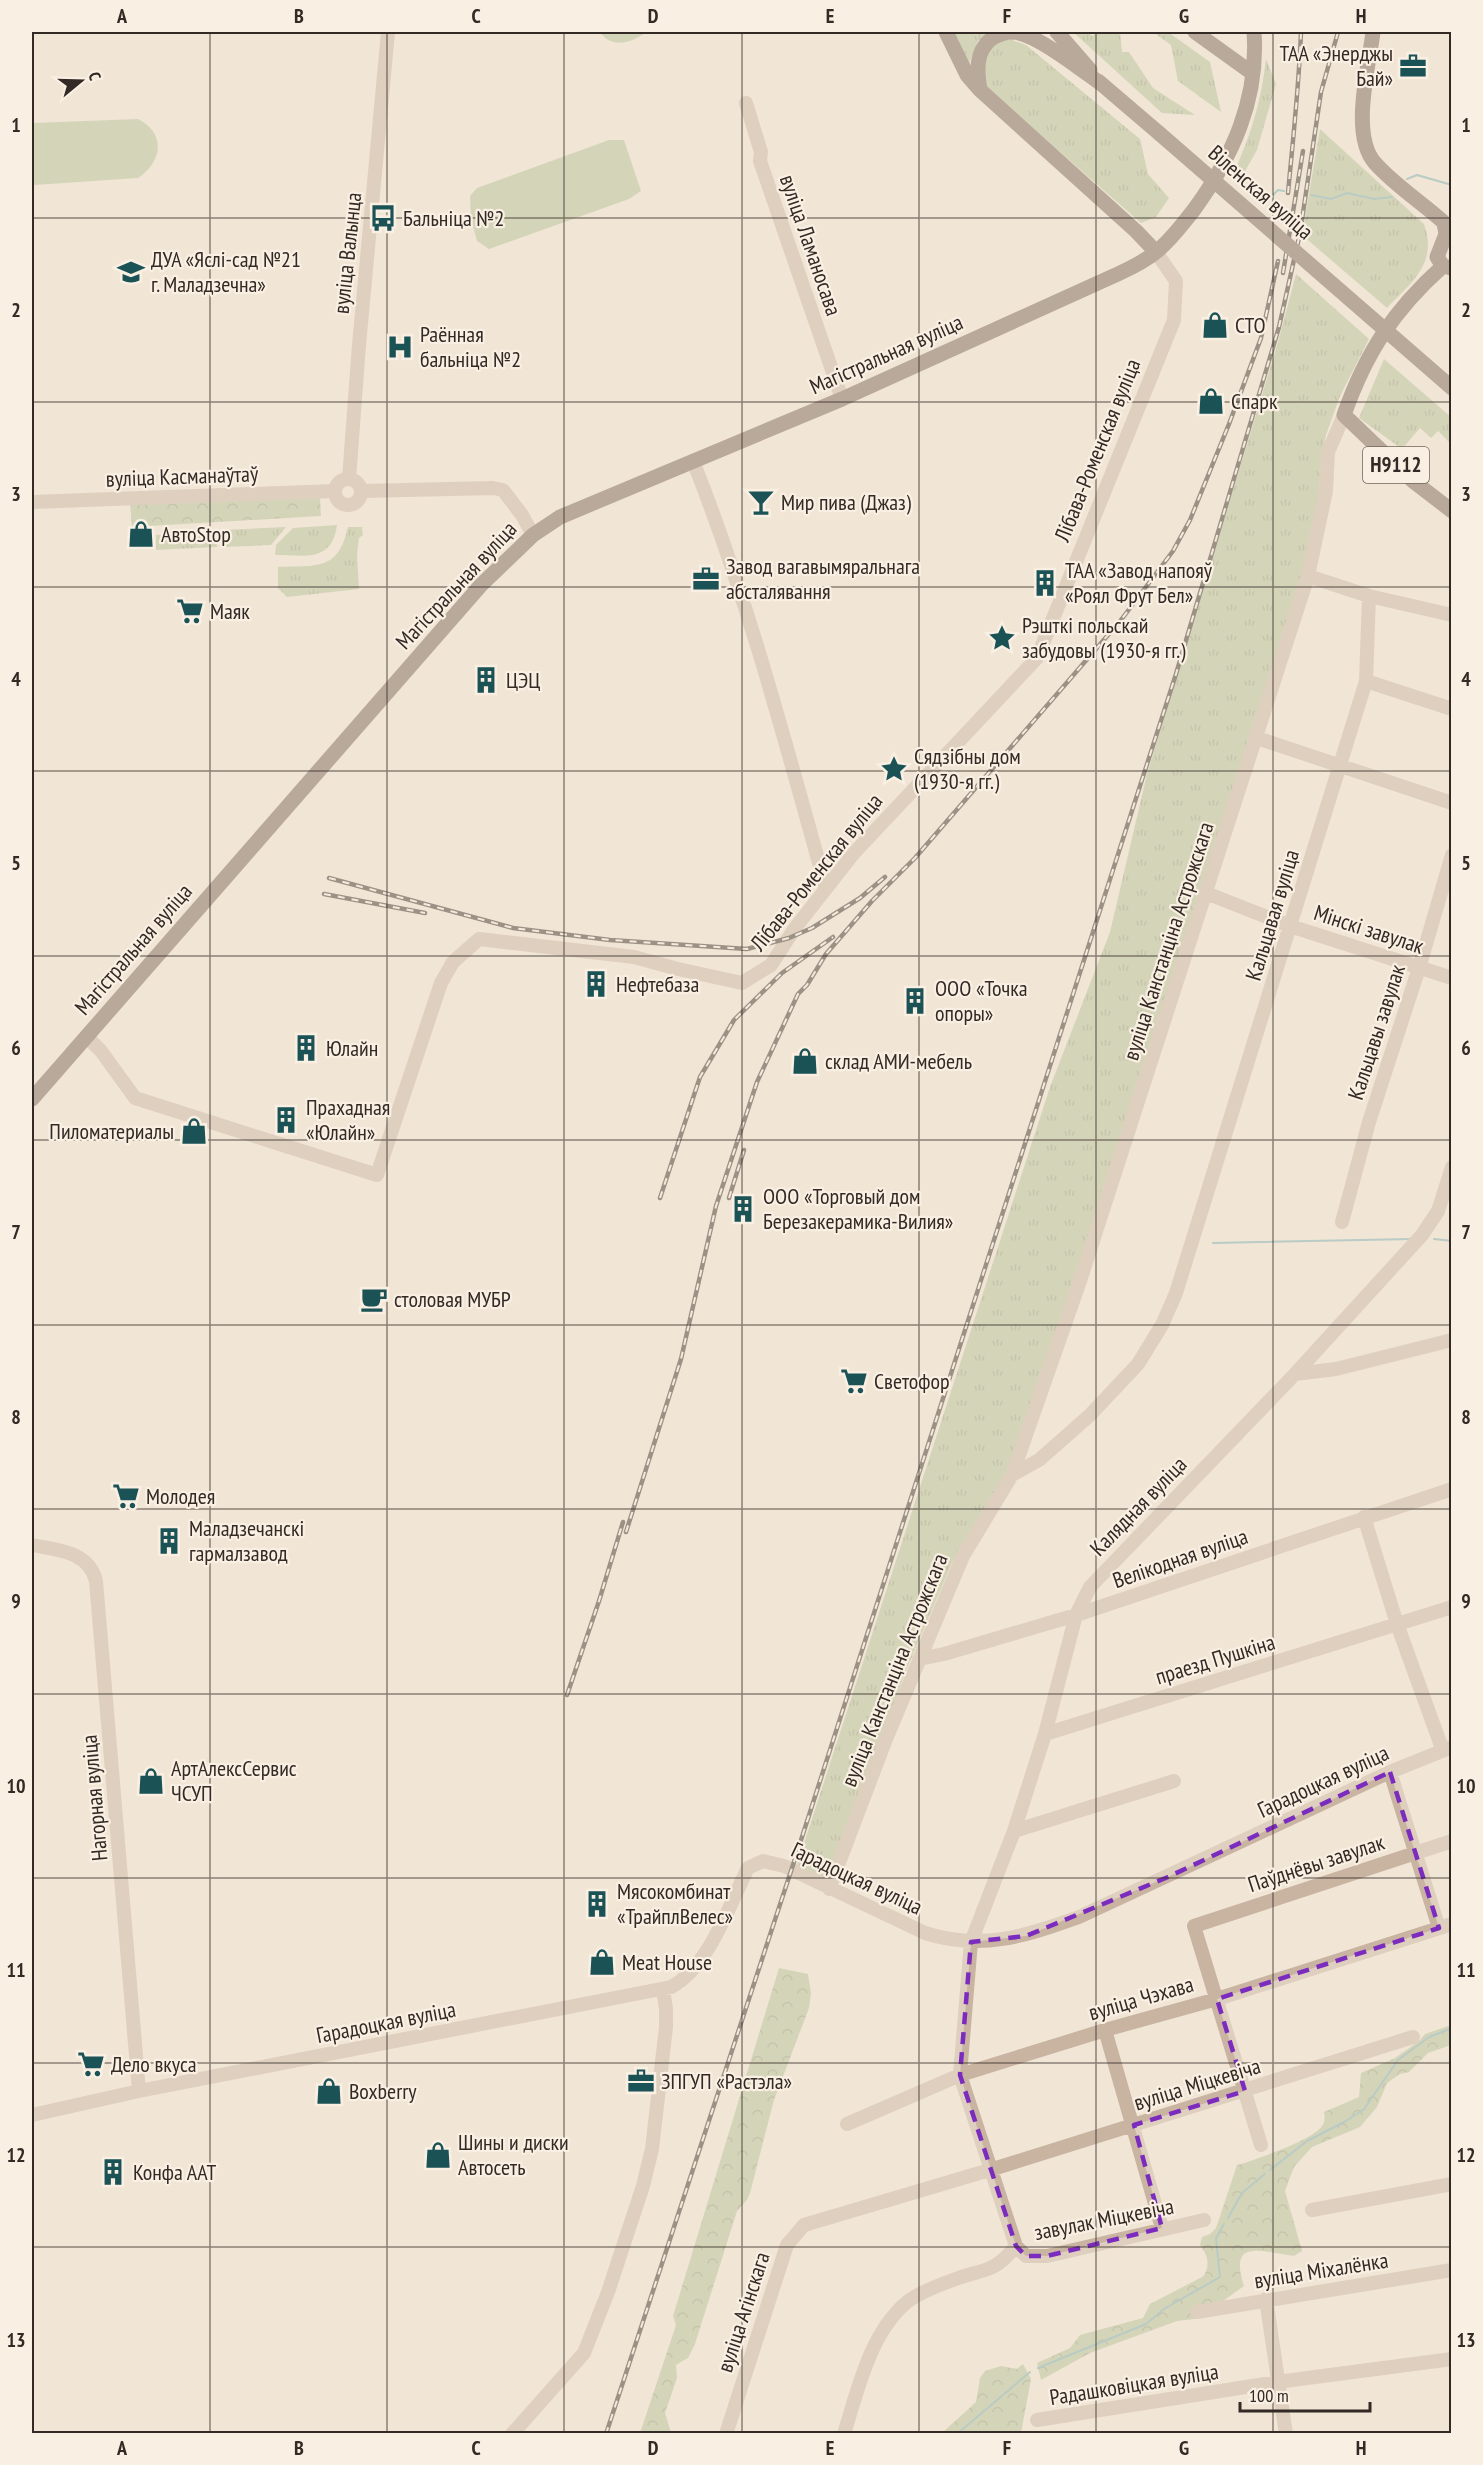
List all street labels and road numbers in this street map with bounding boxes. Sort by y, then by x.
street label: Віленская вуліца [1203,139,1319,245]
street label: вуліца Ламаносава [774,171,848,319]
street label: вуліца Валынца [327,191,367,315]
street label: Магістральная вуліца [805,308,967,400]
street label: Лібава-Роменская вуліца [1047,355,1146,546]
road number: Н9112 [1363,447,1429,483]
street label: вуліца Касманаўтаў [105,459,259,493]
street label: Магістральная вуліца [389,515,523,655]
street label: Лібава-Роменская вуліца [743,788,888,957]
street label: вуліца Канстанціна Астрожскага [1116,818,1220,1064]
street label: Кальцавая вуліца [1239,846,1305,984]
street label: Магістральная вуліца [68,878,198,1020]
street label: Мінскі завулак [1311,898,1428,960]
street label: Кальцавы завулак [1341,960,1411,1103]
street label: Калядная вуліца [1084,1450,1192,1562]
street label: Велікодная вуліца [1109,1522,1251,1594]
street label: вуліца Канстанціна Астрожскага [834,1549,954,1791]
street label: праезд Пушкіна [1152,1628,1278,1690]
street label: Нагорная вуліца [75,1734,113,1862]
street label: Гарадоцкая вуліца [1253,1738,1393,1824]
street label: Паўднёвы завулак [1244,1828,1388,1898]
street label: Гарадоцкая вуліца [787,1835,927,1921]
street label: вуліца Чэхава [1085,1970,1197,2026]
street label: Гарадоцкая вуліца [314,1995,458,2049]
street label: вуліца Міцкевіча [1130,2051,1264,2117]
street label: завулак Міцкевіча [1032,2192,1176,2246]
street label: вуліца Міхалёнка [1252,2246,1390,2294]
street label: вуліца Агінскага [710,2248,776,2376]
street label: Радашковіцкая вуліца [1048,2357,1220,2411]

